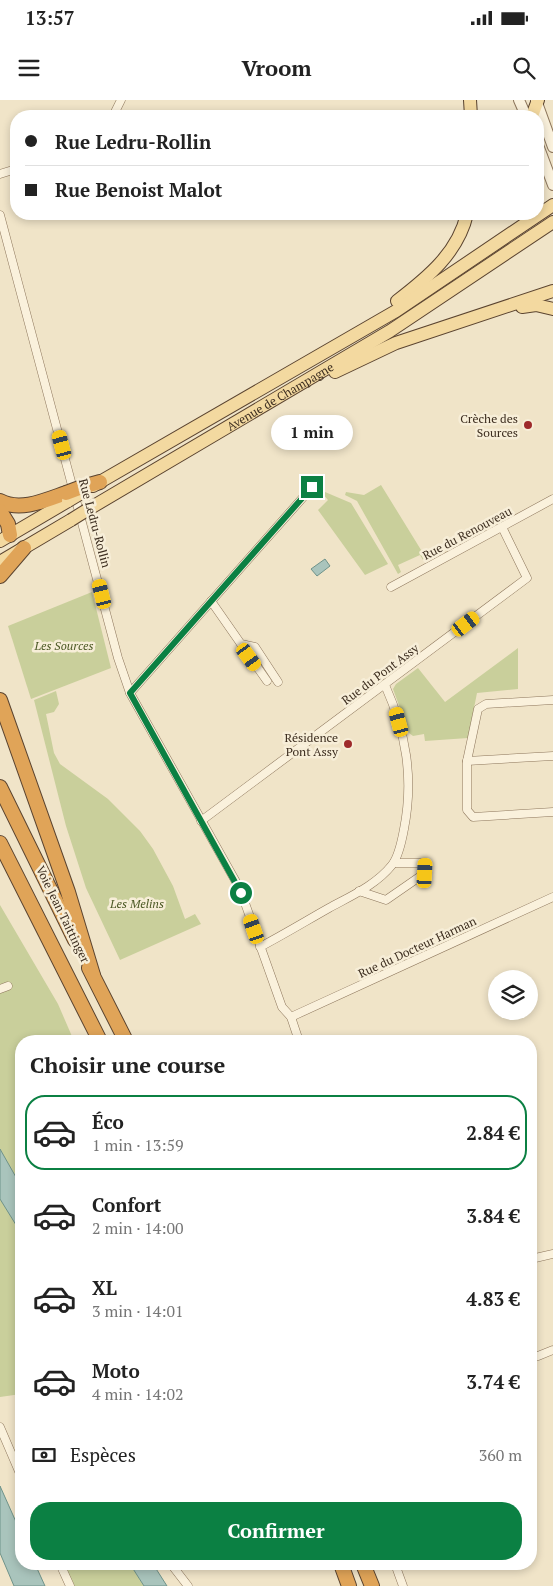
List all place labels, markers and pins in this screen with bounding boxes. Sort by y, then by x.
place label: Crèche des Sources [460,411,518,440]
marker: Crèche des Sources [522,419,534,431]
place label: Résidence Pont Assy [285,730,339,759]
marker: Résidence Pont Assy [342,738,354,750]

